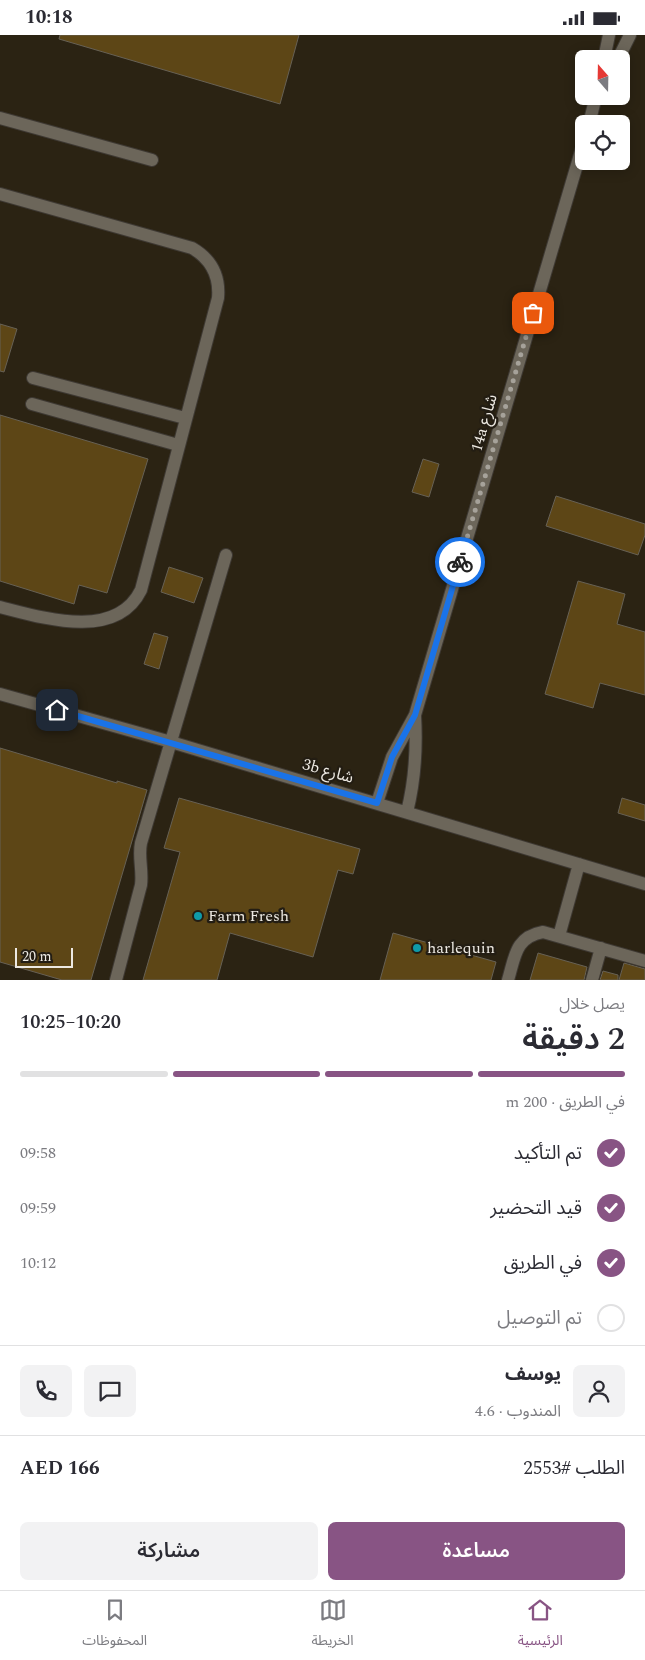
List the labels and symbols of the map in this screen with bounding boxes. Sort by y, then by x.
north arrow [575,50,630,105]
pin [512,292,554,334]
street label: 14a شارع [464,391,504,455]
courier [435,537,485,587]
pin [36,689,78,731]
street label: 3b شارع [300,752,356,790]
place label: Farm Fresh [208,904,289,928]
marker: Farm Fresh [192,910,204,922]
place label: harlequin [427,936,495,960]
marker: harlequin [411,942,423,954]
scale bar [15,945,72,968]

